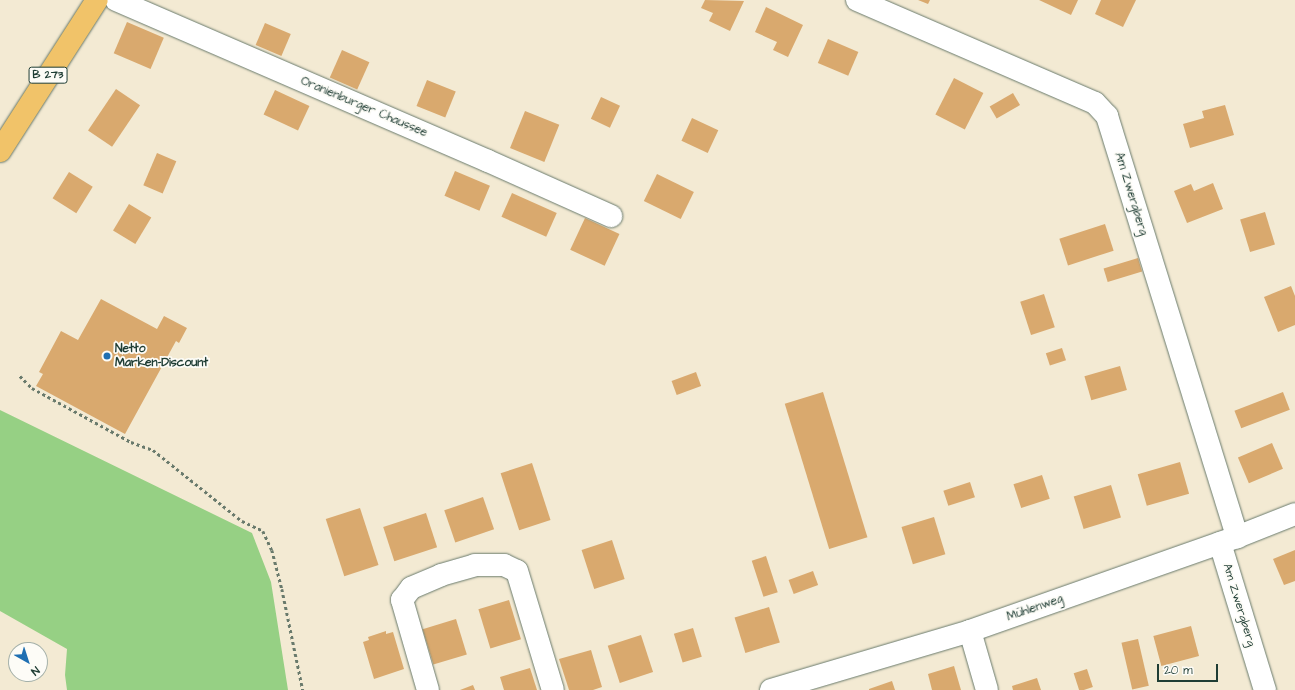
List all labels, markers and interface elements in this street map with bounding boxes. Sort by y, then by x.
road number: B 273 [28,66,68,84]
street label: Oranienburger Chaussee [298,74,430,140]
street label: Am Zwergberg [1112,151,1150,237]
place label: Netto Marken-Discount [115,342,208,370]
marker: Netto Marken-Discount [102,351,112,361]
street label: Am Zwergberg [1220,562,1258,648]
street label: Mühlenweg [1005,592,1065,624]
north arrow [8,642,48,682]
scale bar [1159,656,1220,682]
text: 20 m [1164,662,1193,679]
text: N [28,663,43,679]

